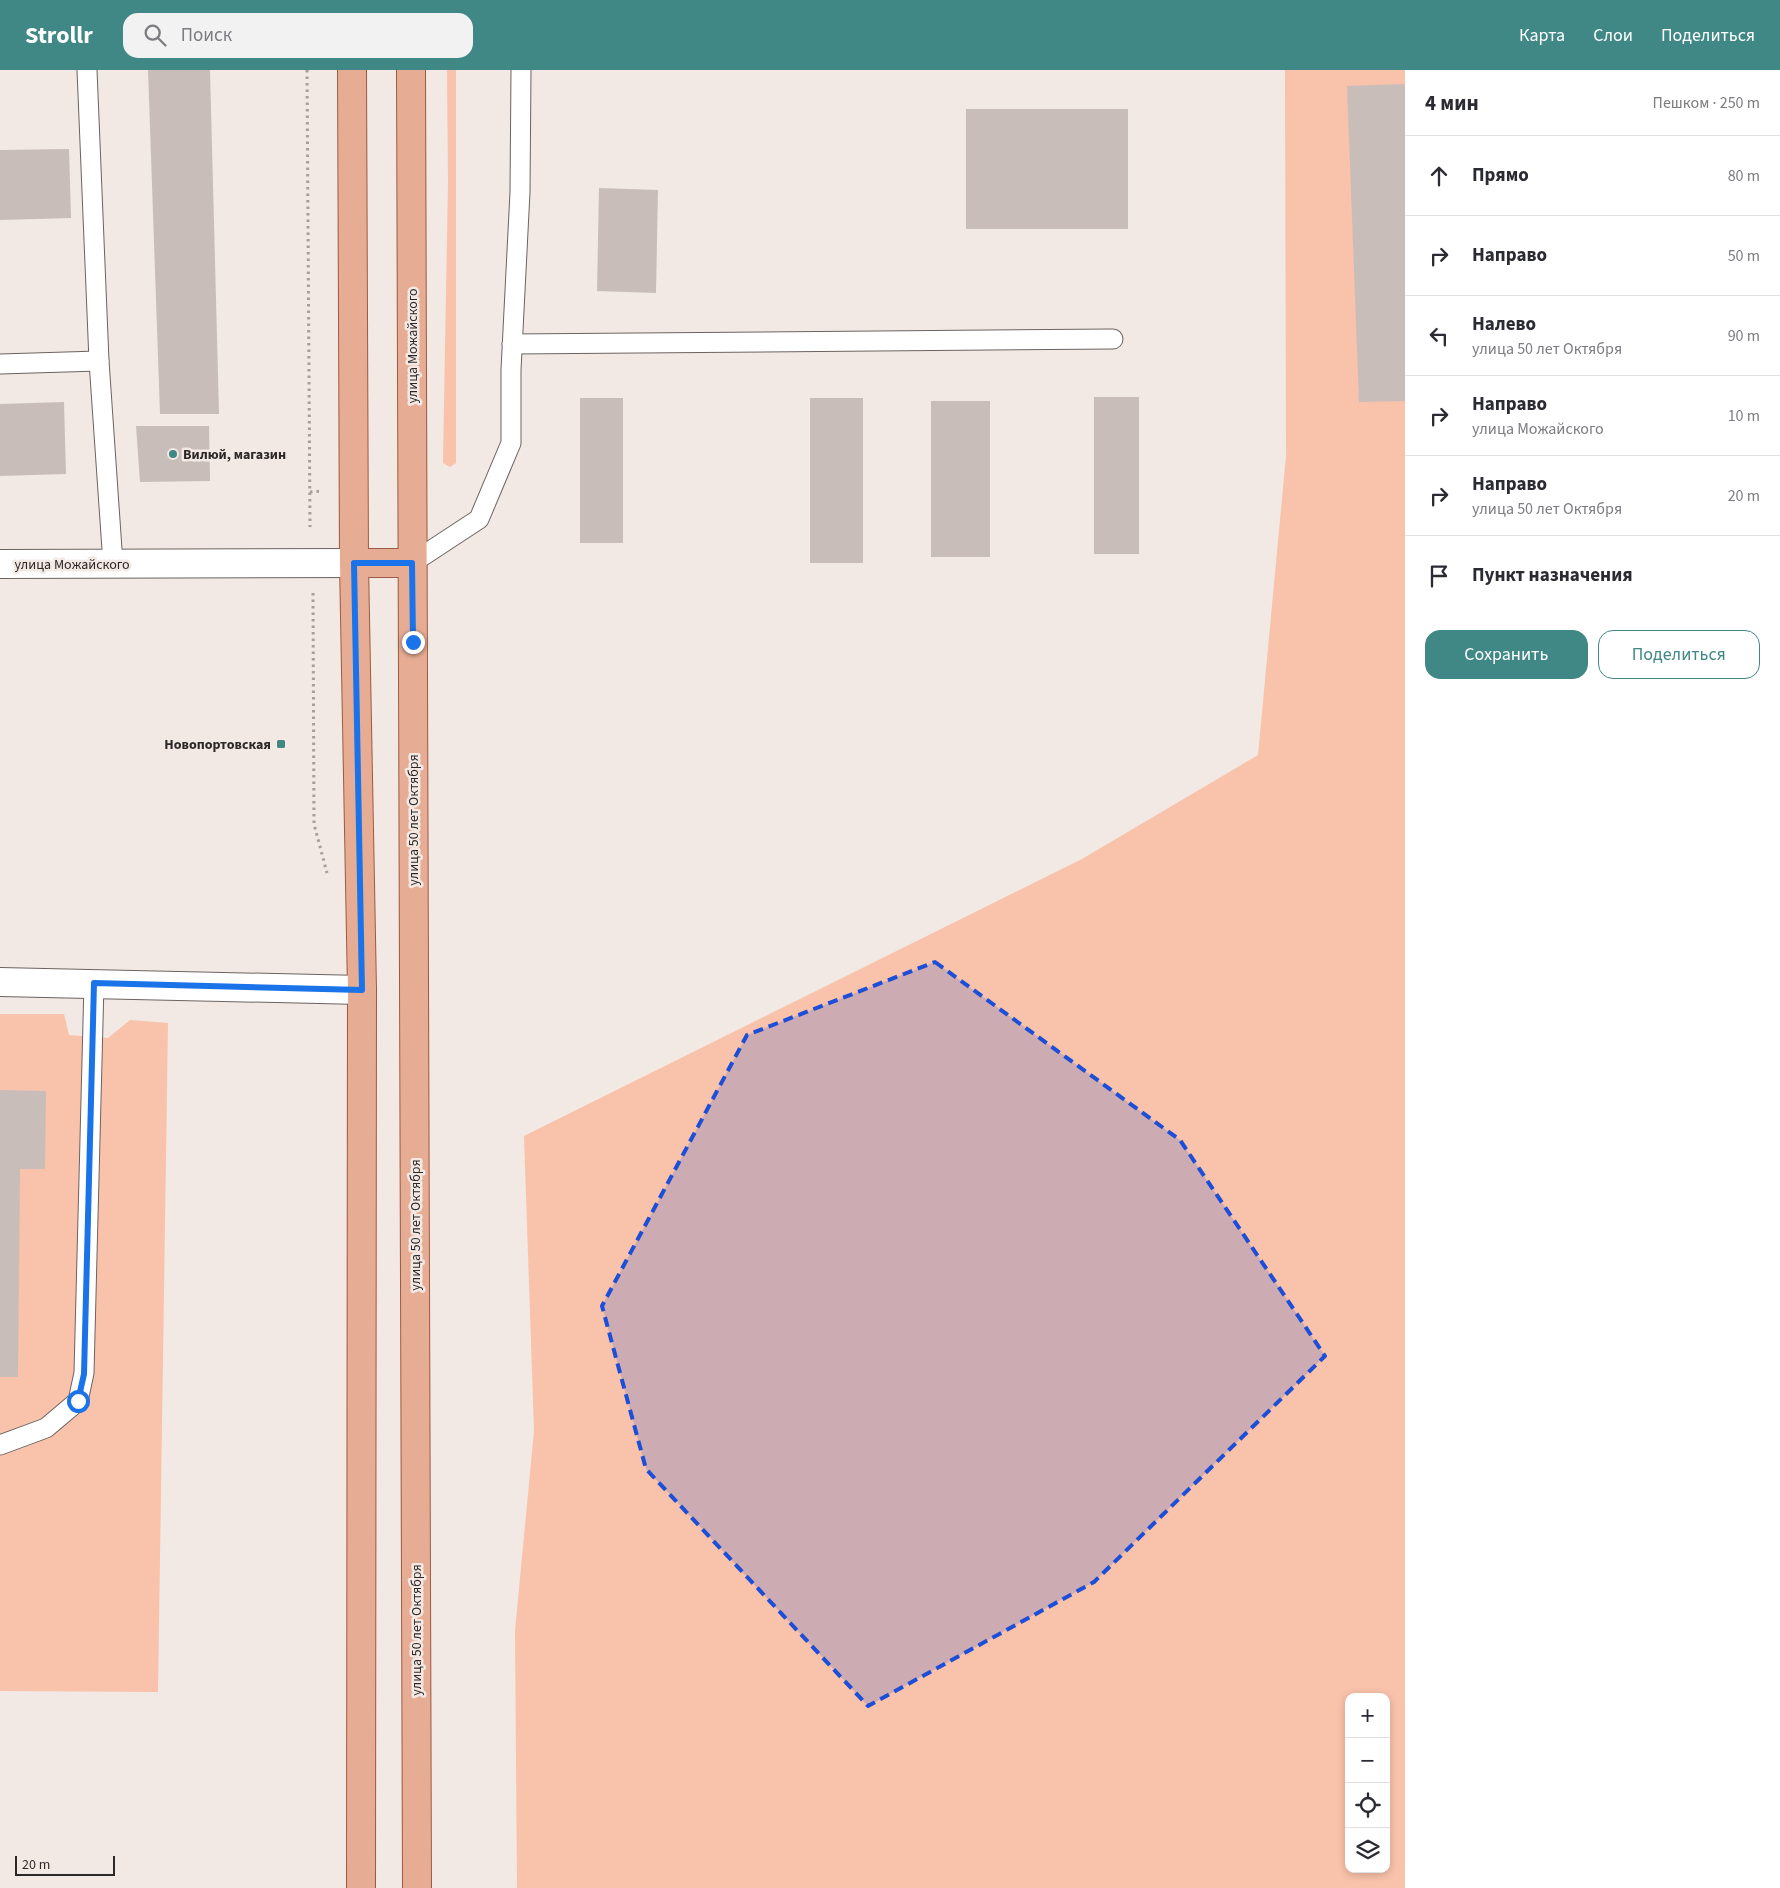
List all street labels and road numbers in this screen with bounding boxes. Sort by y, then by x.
street label: улица Можайского [403,288,423,404]
street label: улица Можайского [14,555,130,575]
street label: улица 50 лет Октября [404,754,424,886]
street label: улица 50 лет Октября [406,1159,426,1291]
street label: улица 50 лет Октября [407,1564,427,1696]

